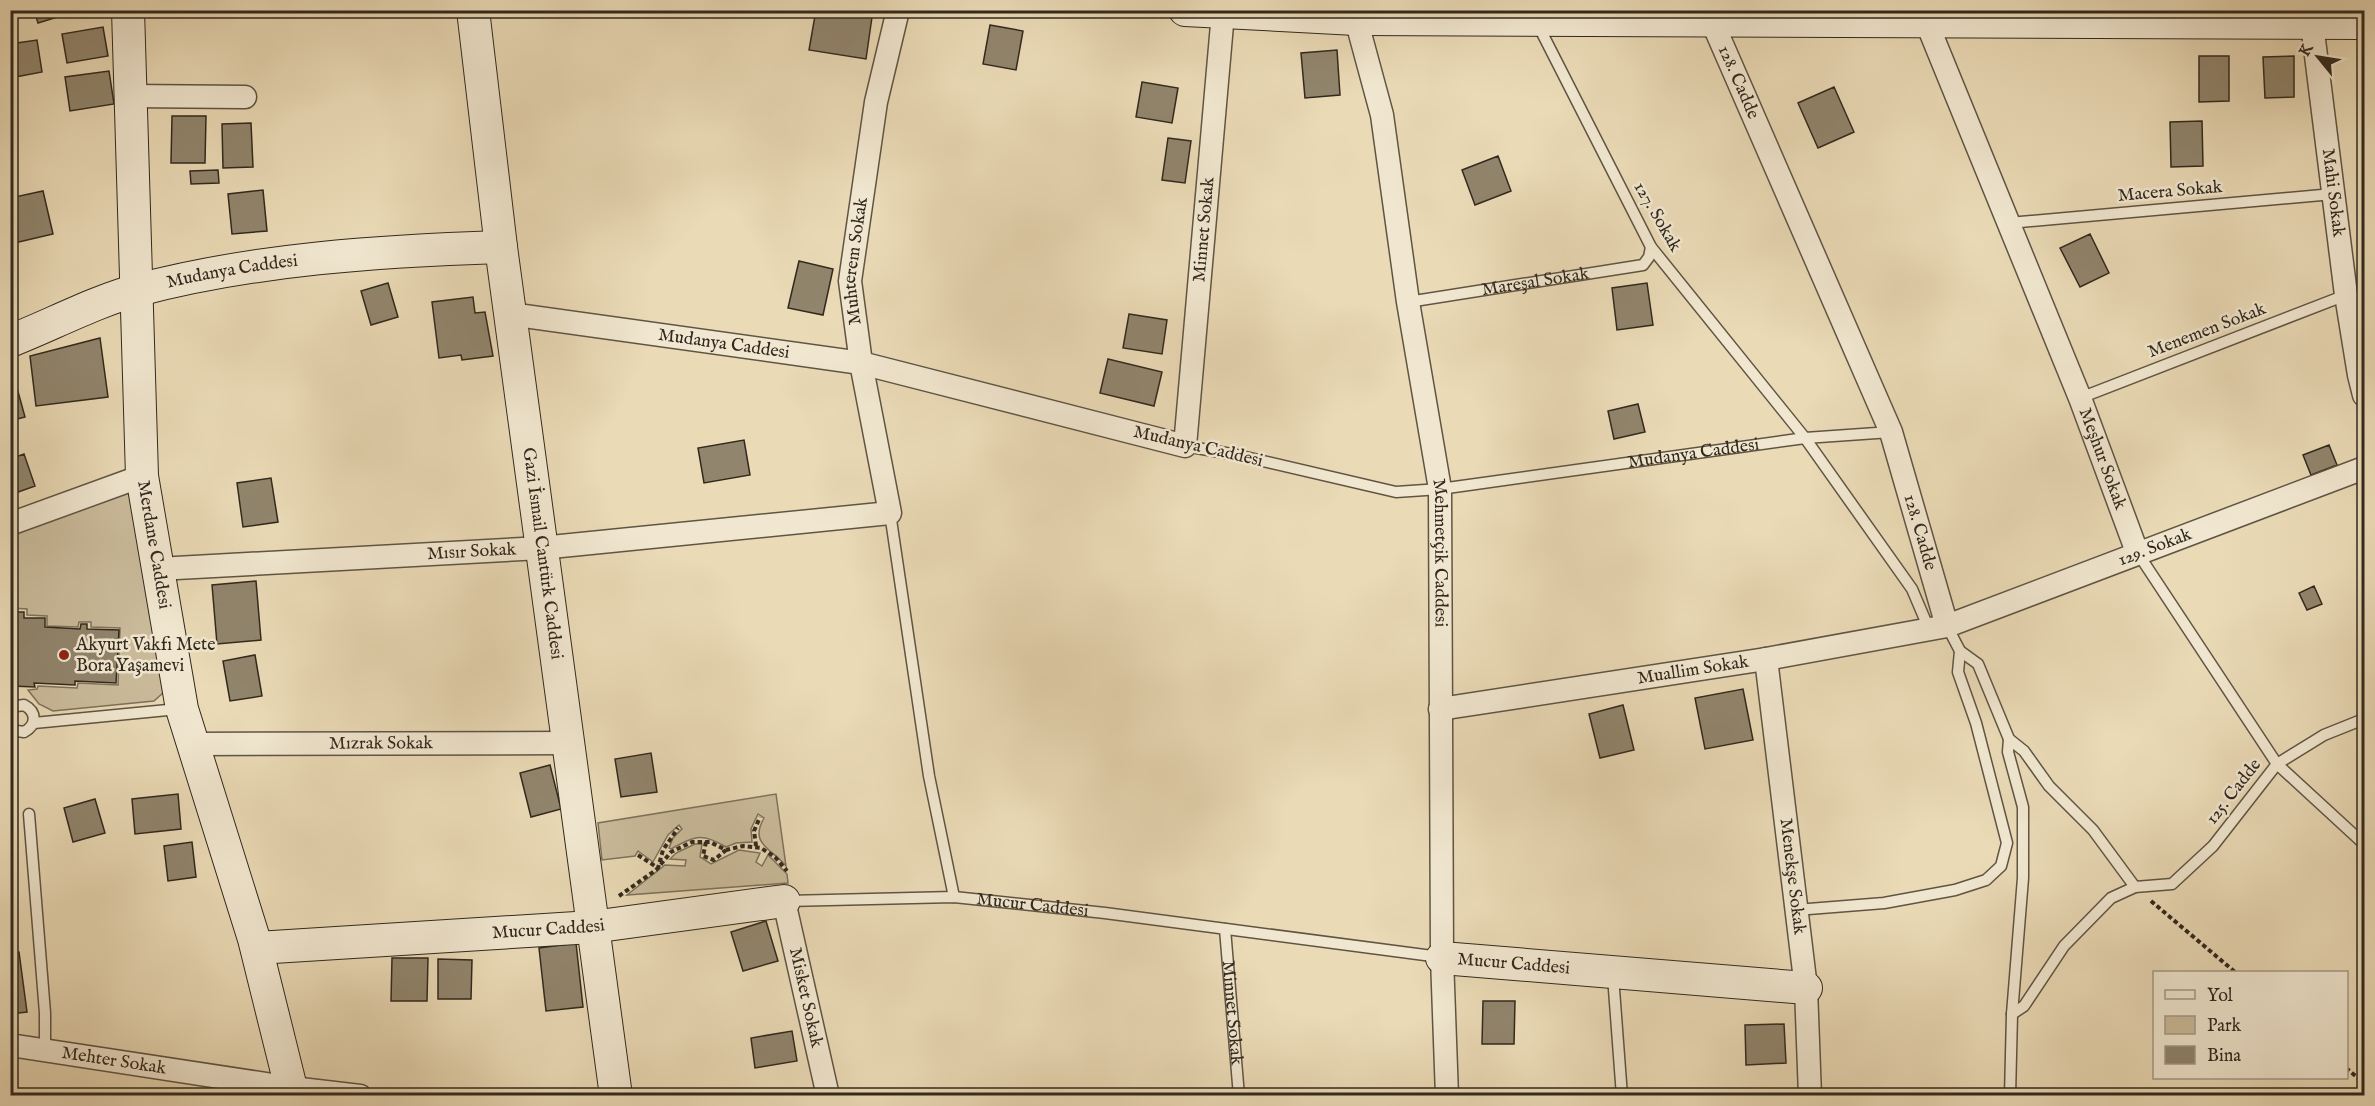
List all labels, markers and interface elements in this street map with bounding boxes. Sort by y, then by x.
north arrow [2288,27,2348,87]
text: K [2295,39,2319,61]
street label: 128. Cadde [1712,42,1765,123]
street label: Mahi Sokak [2316,147,2350,239]
street label: Minnet Sokak [1188,176,1220,283]
street label: Macera Sokak [2117,176,2224,208]
street label: 127. Sokak [1628,178,1686,256]
street label: Muhterem Sokak [838,195,874,326]
street label: Mudanya Caddesi [164,249,299,294]
street label: Mareşal Sokak [1480,262,1591,302]
street label: Menemen Sokak [2145,298,2270,364]
street label: Mudanya Caddesi [657,323,791,364]
street label: Meşhur Sokak [2073,405,2132,513]
street label: Mudanya Caddesi [1131,421,1265,473]
street label: Mudanya Caddesi [1626,433,1761,474]
street label: Gazi İsmail Cantürk Caddesi [517,446,568,661]
street label: Mehmetçik Caddesi [1427,477,1452,627]
street label: Merdane Caddesi [131,479,176,611]
street label: 128. Cadde [1898,492,1942,573]
street label: 129. Sokak [2115,523,2195,572]
street label: Mısır Sokak [426,538,517,566]
place label: Akyurt Vakfı Mete Bora Yaşamevi [75,634,216,678]
marker: Akyurt Vakfı Mete Bora Yaşamevi [57,648,71,662]
street label: Muallim Sokak [1636,650,1751,690]
street label: Mızrak Sokak [329,732,433,755]
street label: 125. Cadde [2201,754,2267,830]
street label: Menekşe Sokak [1774,817,1811,936]
street label: Mucur Caddesi [975,888,1090,923]
street label: Mucur Caddesi [491,914,606,945]
street label: Misket Sokak [783,945,828,1050]
street label: Mucur Caddesi [1457,948,1571,980]
street label: Minnet Sokak [1216,959,1248,1066]
legend [2153,971,2348,1079]
text: Yol [2207,985,2233,1008]
text: Park [2207,1015,2242,1038]
street label: Mehter Sokak [60,1042,168,1080]
text: Bina [2207,1045,2241,1068]

